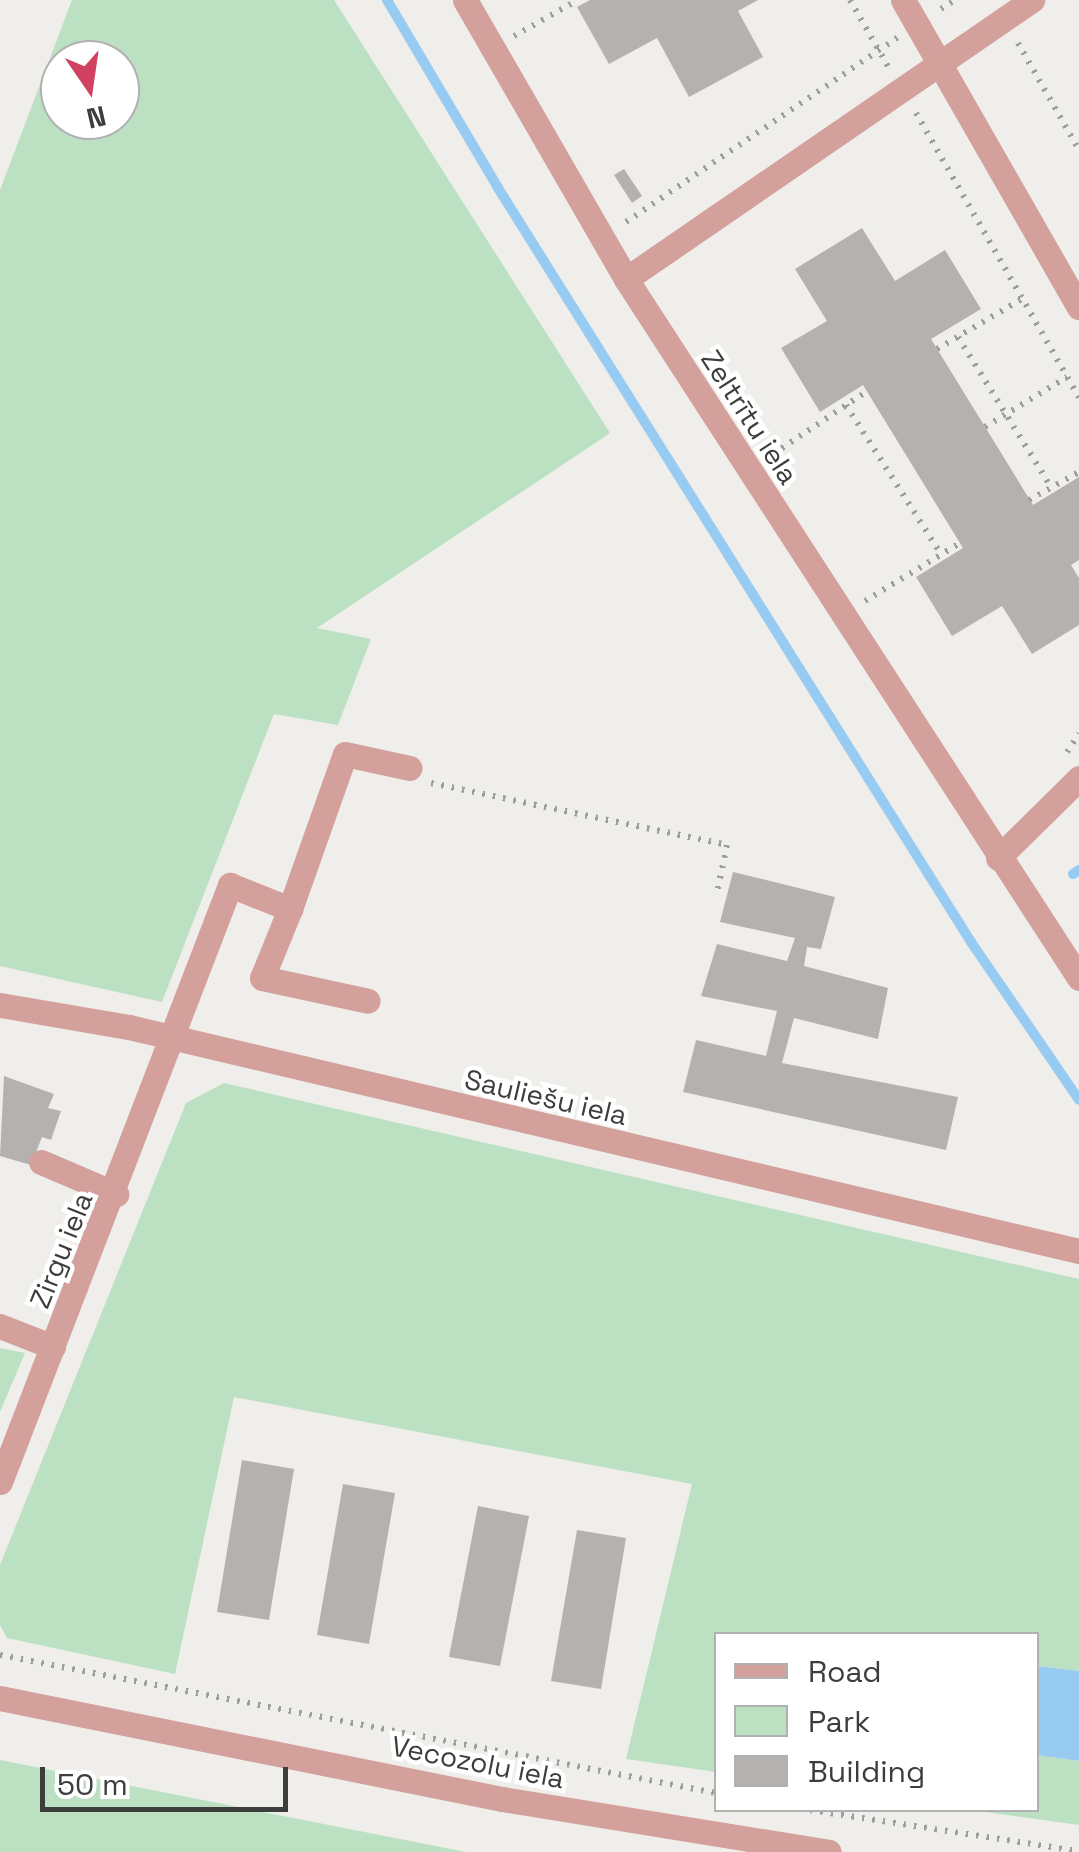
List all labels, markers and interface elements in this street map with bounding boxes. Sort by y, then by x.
north arrow [40,40,140,140]
text: N [83,98,109,137]
street label: Zeltrītu iela [694,344,806,490]
street label: Sauliešu iela [461,1062,631,1132]
street label: Zirgu iela [23,1187,99,1313]
legend [714,1632,1039,1812]
text: Road [808,1652,882,1691]
text: Park [808,1702,870,1741]
street label: Vecozolu iela [389,1729,567,1795]
scale bar [45,1747,292,1809]
text: Building [808,1752,925,1791]
text: 50 m [57,1765,128,1804]

